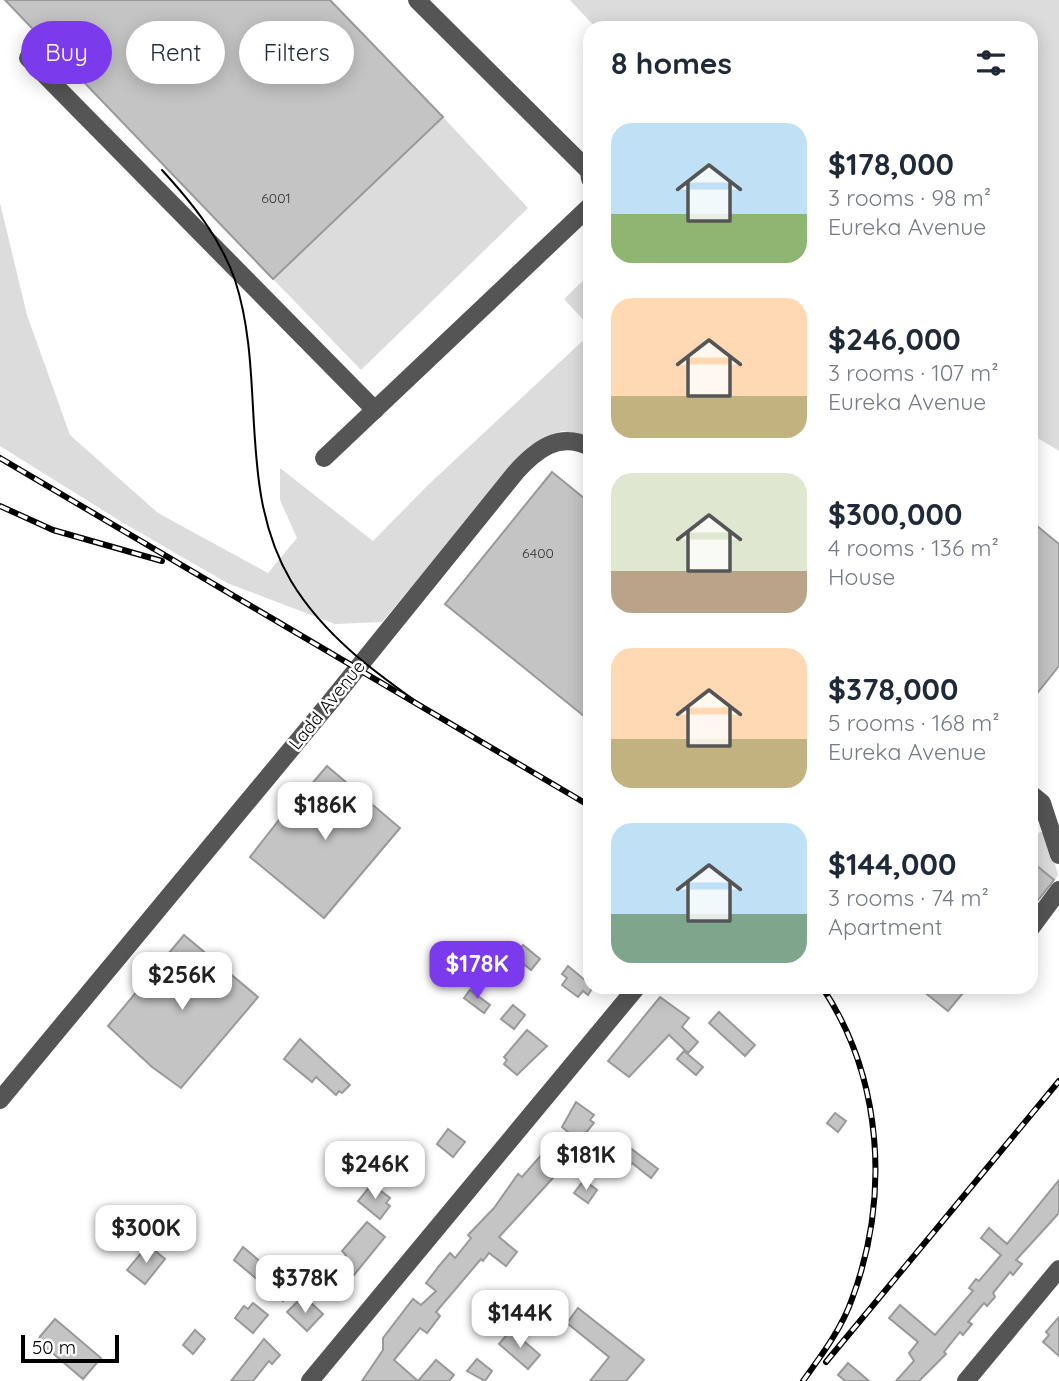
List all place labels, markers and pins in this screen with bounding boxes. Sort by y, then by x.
pin: $186K [276,782,374,842]
pin: $178K [428,942,526,1001]
pin: $256K [133,953,231,1012]
pin: $181K [537,1132,635,1192]
pin: $246K [326,1142,424,1201]
pin: $300K [97,1206,195,1265]
pin: $378K [256,1256,354,1315]
pin: $144K [471,1290,569,1350]

